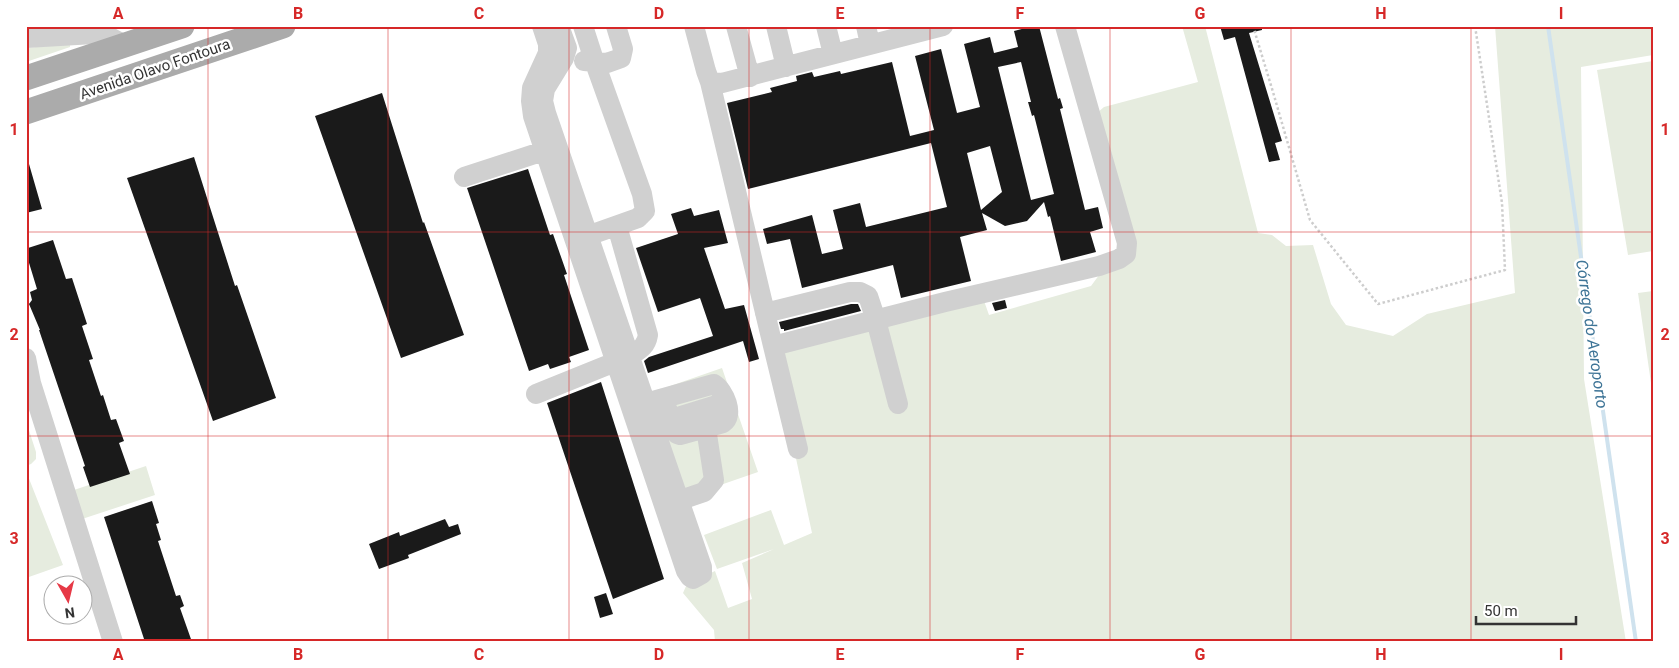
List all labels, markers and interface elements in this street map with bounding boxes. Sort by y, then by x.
text: A [113,4,124,23]
text: B [293,4,303,23]
text: C [474,4,484,23]
text: D [654,4,664,23]
text: E [836,4,845,23]
text: F [1016,4,1025,23]
text: G [1195,4,1206,23]
text: H [1375,4,1387,23]
text: I [1559,4,1563,23]
street label: Avenida Olavo Fontoura [77,35,233,103]
text: 1 [9,120,19,139]
text: 1 [1660,120,1670,139]
water label: Córrego do Aeroporto [1572,258,1612,410]
text: 2 [9,325,19,344]
text: 2 [1660,325,1670,344]
text: 3 [9,529,19,548]
text: 3 [1660,529,1670,548]
north arrow [42,576,92,626]
scale bar [1476,593,1576,625]
text: 50 m [1484,602,1518,620]
text: N [64,604,76,621]
text: A [113,645,124,664]
text: B [293,645,303,664]
text: C [474,645,484,664]
text: D [654,645,664,664]
text: E [836,645,845,664]
text: F [1016,645,1025,664]
text: G [1195,645,1206,664]
text: H [1375,645,1387,664]
text: I [1559,645,1563,664]

